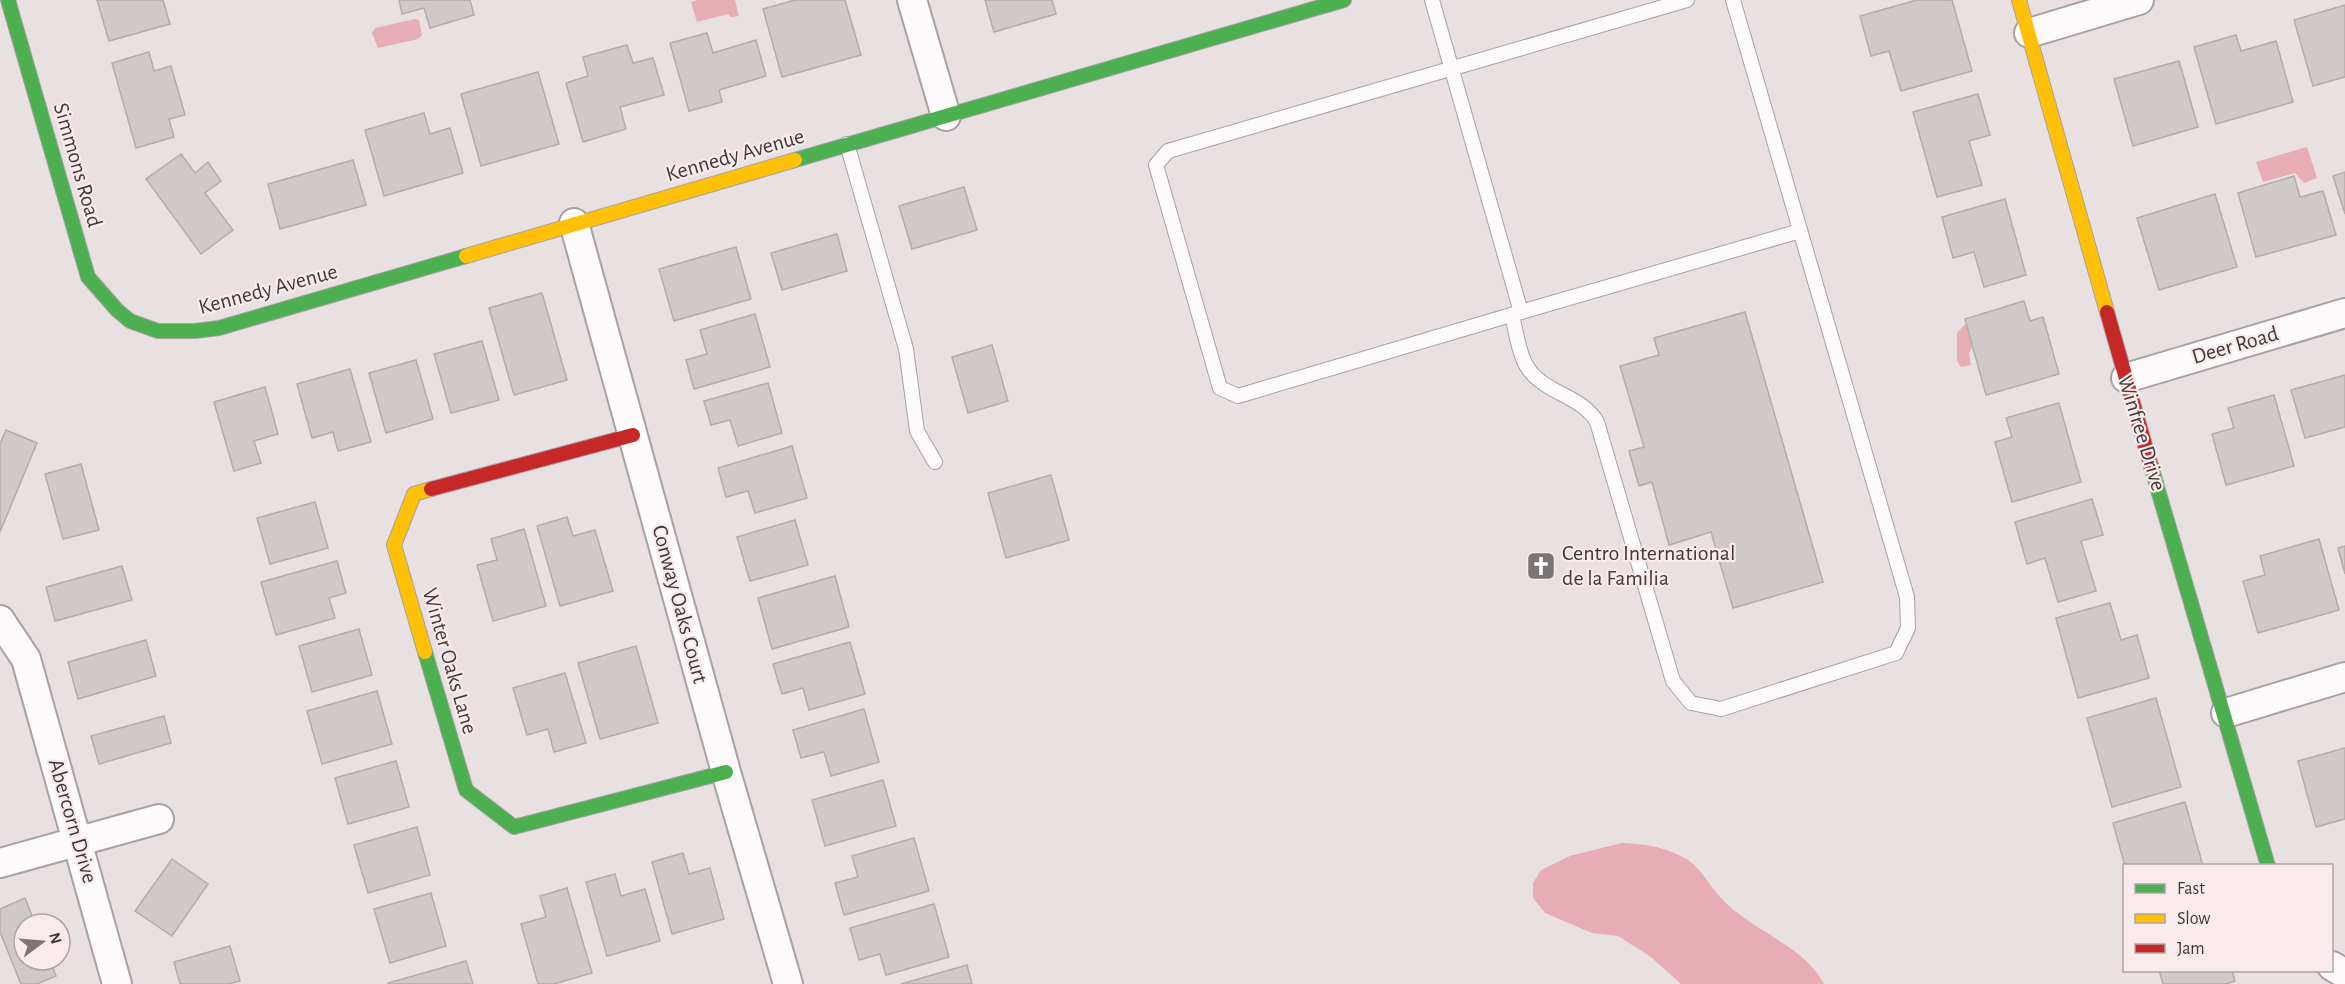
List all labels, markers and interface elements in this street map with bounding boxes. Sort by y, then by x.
street label: Simmons Road [50,100,106,230]
street label: Kennedy Avenue [663,125,807,185]
street label: Kennedy Avenue [196,260,340,318]
street label: Deer Road [2189,322,2281,368]
street label: Winfree Drive [2114,373,2170,493]
street label: Conway Oaks Court [648,523,712,685]
place label: Centro International de la Familia [1562,542,1735,589]
church icon: Centro International de la Familia [1525,550,1557,582]
street label: Winter Oaks Lane [419,586,481,736]
street label: Abercorn Drive [45,756,101,886]
legend [2123,864,2333,972]
text: Fast [2177,880,2205,898]
text: Slow [2177,910,2210,928]
north arrow [12,912,72,972]
text: N [46,931,65,946]
text: Jam [2177,940,2205,958]

